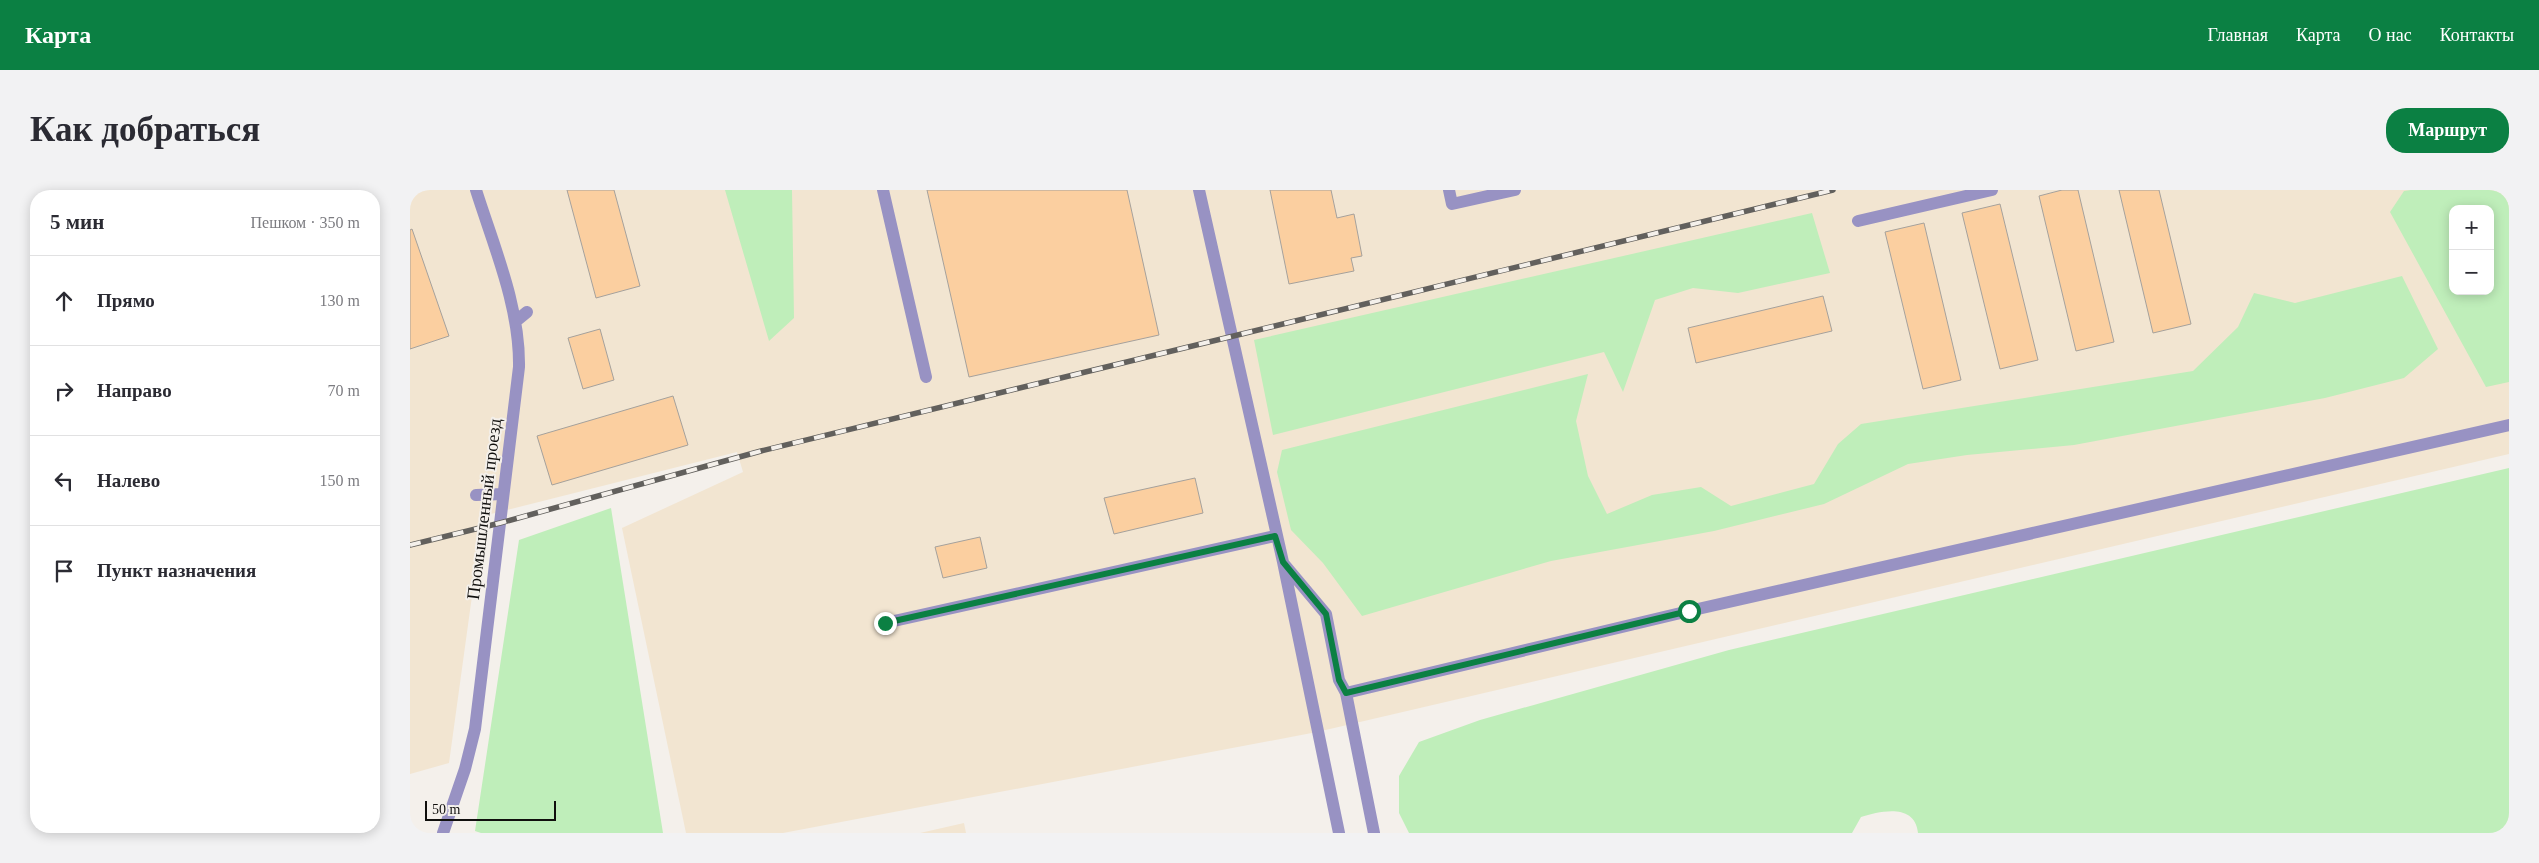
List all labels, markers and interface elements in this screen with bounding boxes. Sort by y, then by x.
text: Карта [25,22,91,48]
text: Главная [2208,25,2268,45]
text: Карта [2296,25,2341,45]
text: О нас [2369,25,2412,45]
text: Контакты [2440,25,2514,45]
button: Маршрут [2386,108,2509,153]
text: Как добраться [30,110,260,149]
map controls [2449,205,2494,295]
button: + [2449,205,2494,250]
text: 5 мин [50,210,104,234]
text: Пешком · 350 m [250,214,360,231]
button: − [2449,250,2494,295]
icon: ahead [50,287,78,315]
text: Прямо [97,290,155,311]
text: 130 m [320,292,360,309]
icon: right [50,377,78,405]
text: Направо [97,380,172,401]
text: 70 m [328,382,360,399]
street label: Промышленный проезд [463,417,505,601]
icon: left [50,467,78,495]
text: Налево [97,470,160,491]
text: 150 m [320,472,360,489]
icon: arrive [50,557,78,585]
text: Пункт назначения [97,560,256,581]
route start [1678,600,1701,623]
route end [874,612,897,635]
scale bar [425,798,556,821]
text: 50 m [432,802,460,817]

